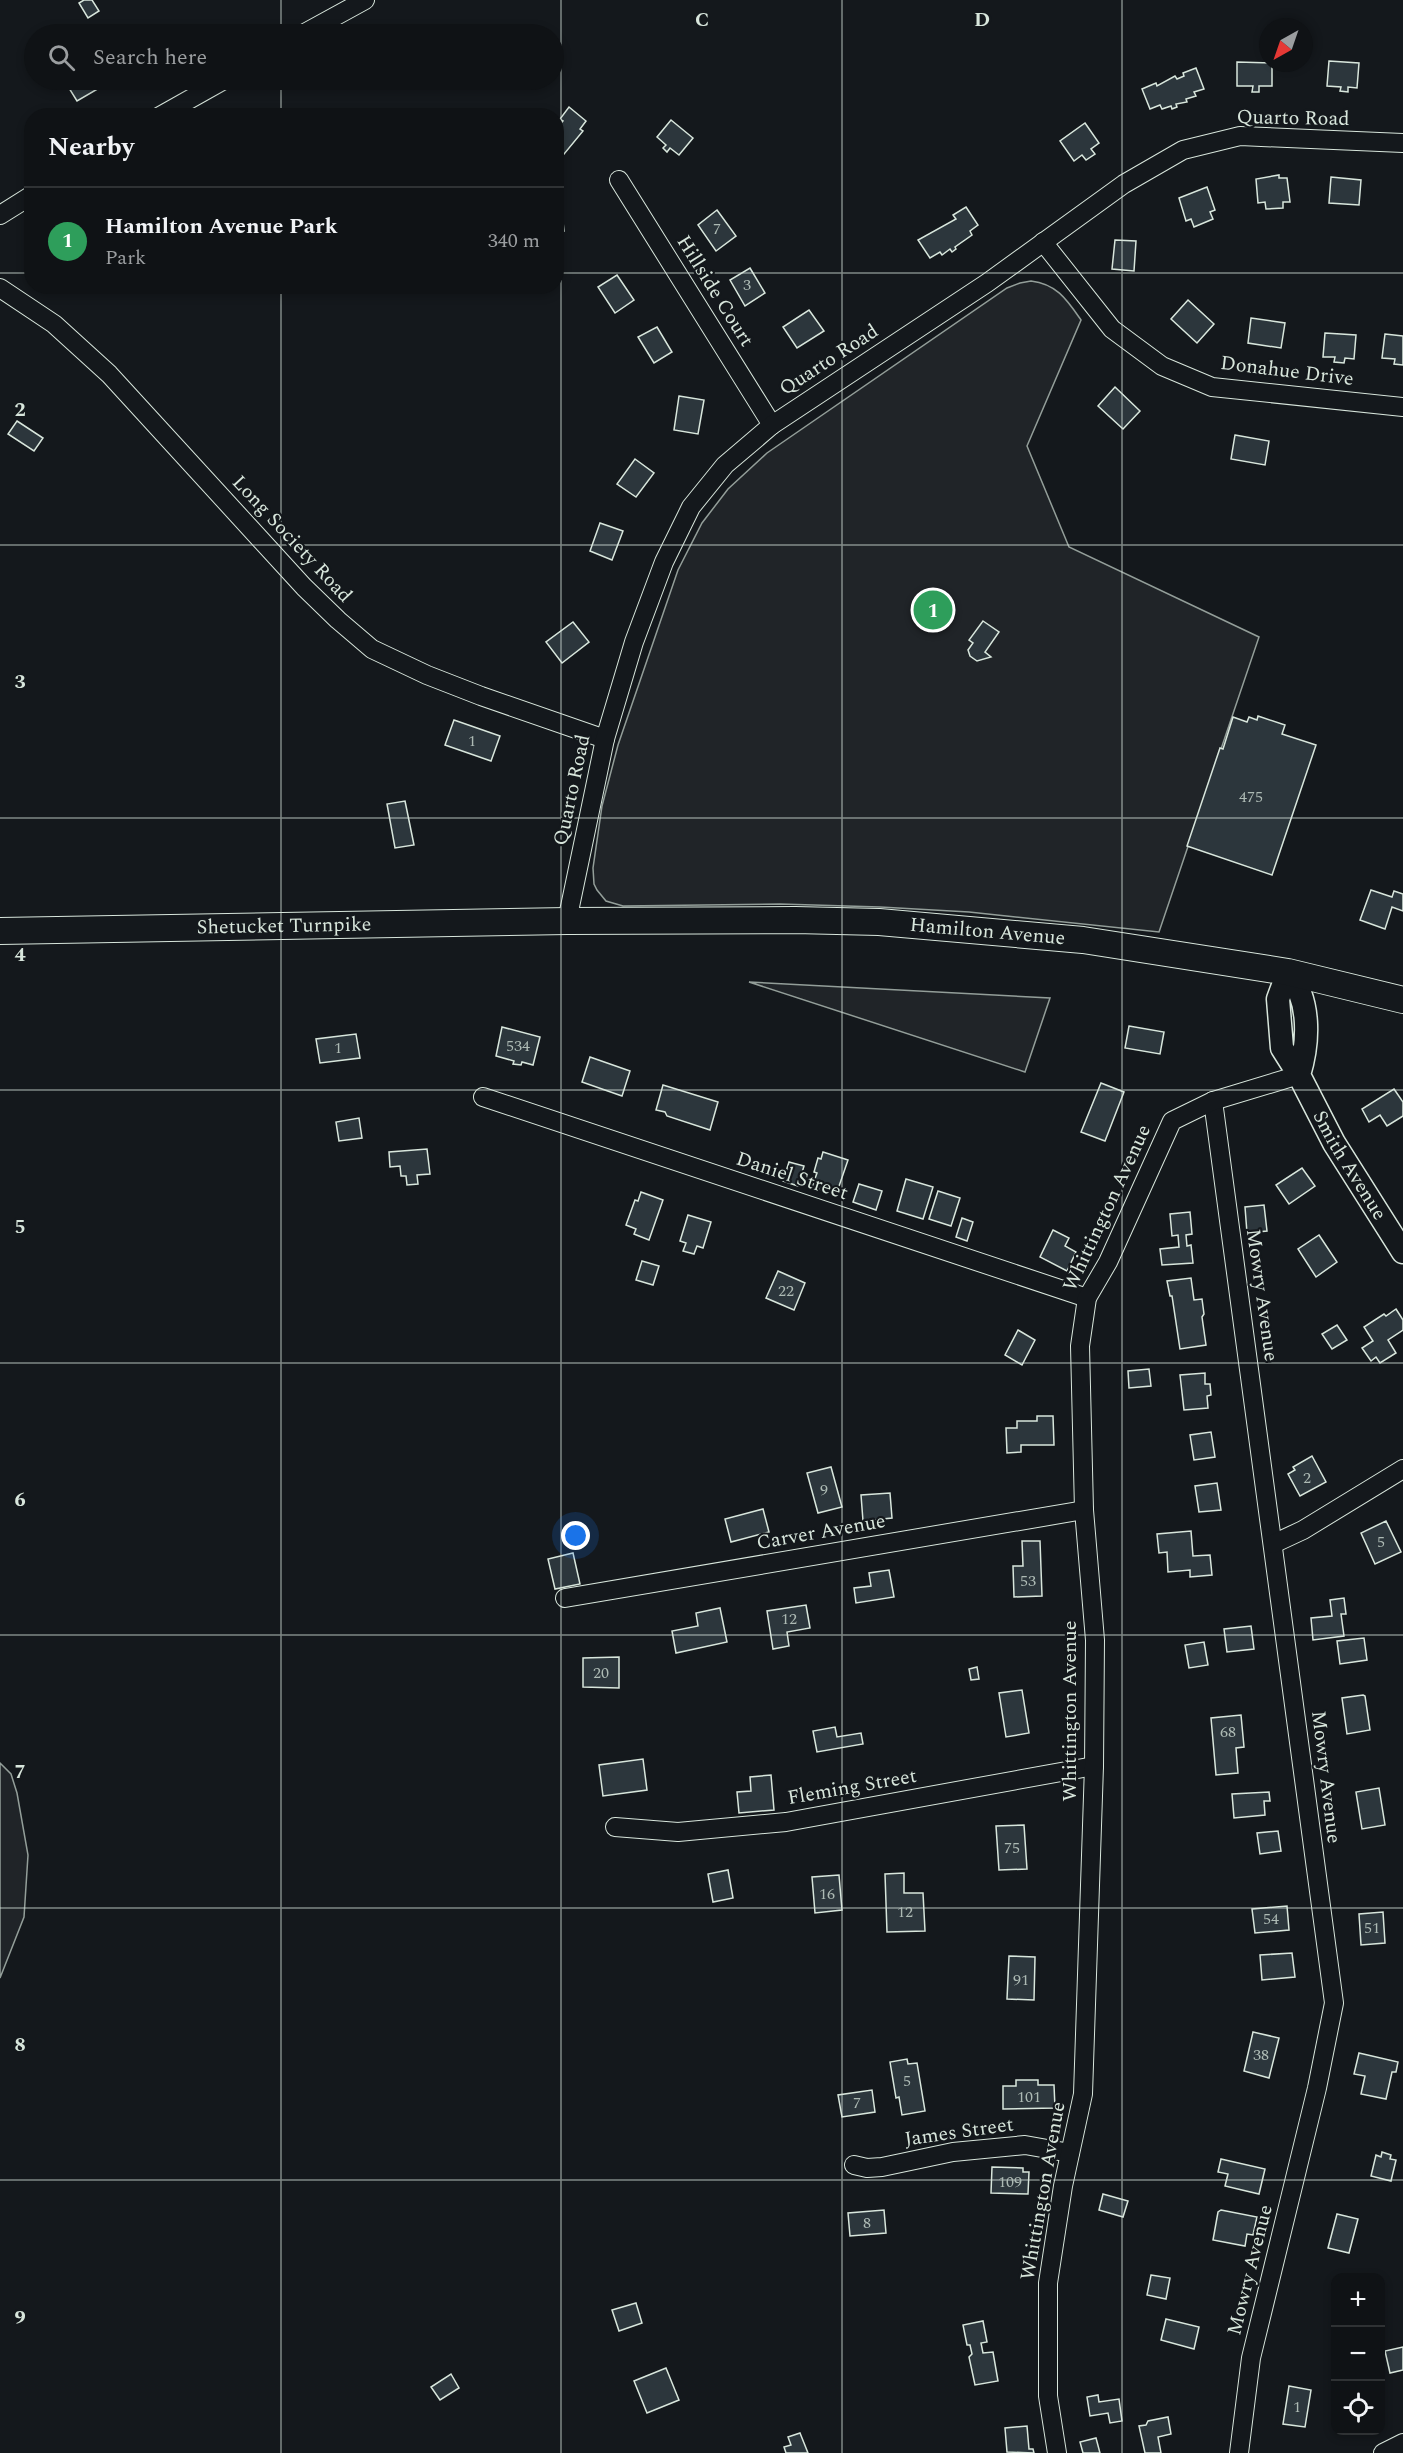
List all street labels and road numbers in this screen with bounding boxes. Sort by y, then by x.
street label: Quarto Road [1236,102,1350,134]
street label: Hillside Court [669,229,761,353]
street label: Quarto Road [773,317,885,403]
street label: Donahue Drive [1219,348,1355,394]
street label: Long Society Road [225,468,359,610]
street label: Quarto Road [546,732,598,848]
street label: Shetucket Turnpike [196,909,372,943]
street label: Hamilton Avenue [909,910,1066,953]
street label: Smith Avenue [1305,1105,1394,1226]
street label: Whittington Avenue [1055,1120,1159,1296]
street label: Daniel Street [732,1144,852,1208]
street label: Mowry Avenue [1238,1227,1286,1363]
street label: Carver Avenue [754,1506,888,1558]
street label: Whittington Avenue [1055,1621,1085,1801]
street label: Mowry Avenue [1303,1709,1349,1845]
street label: Fleming Street [785,1761,919,1813]
street label: Whittington Avenue [1013,2099,1073,2283]
street label: James Street [902,2109,1016,2155]
street label: Mowry Avenue [1219,2202,1281,2338]

